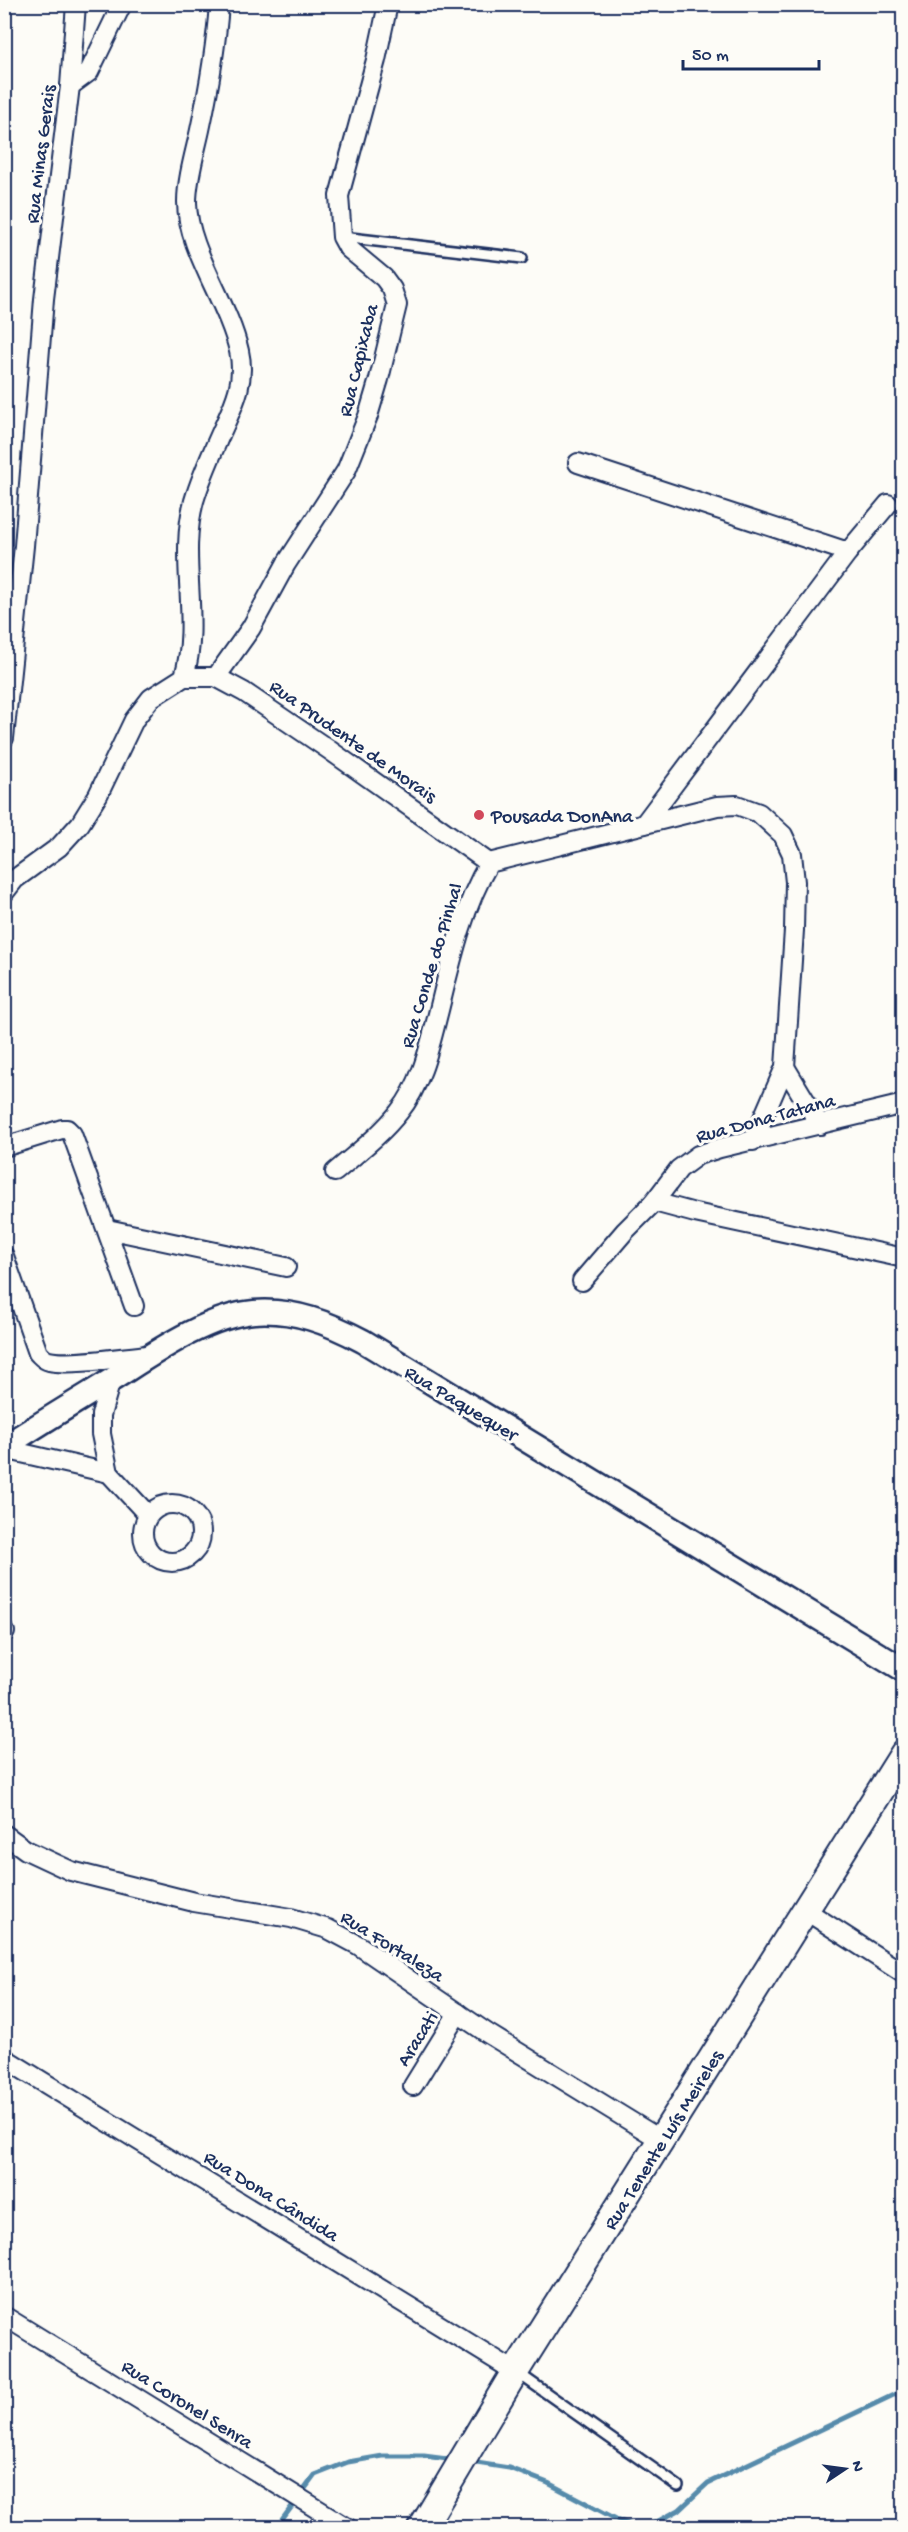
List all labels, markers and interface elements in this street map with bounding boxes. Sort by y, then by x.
scale bar [683,33,820,71]
text: 50 m [692,46,729,67]
street label: Rua Minas Gerais [23,83,62,225]
street label: Rua Capixaba [335,301,386,419]
street label: Rua Prudente de Morais [264,676,441,810]
place label: Pousada DonAna [490,807,634,830]
marker: Pousada DonAna [472,808,486,822]
street label: Rua Conde do Pinhal [397,881,469,1051]
street label: Rua Dona Tatana [694,1091,839,1150]
street label: Rua Paquequer [399,1362,523,1449]
street label: Rua Fortaleza [335,1907,448,1989]
street label: Aracati [393,2008,445,2072]
street label: Rua Tenente Luís Meireles [600,2046,730,2235]
street label: Rua Dona Cândida [198,2147,343,2249]
street label: Rua Coronel Senra [116,2356,257,2456]
north arrow [815,2439,875,2499]
text: N [846,2459,867,2474]

